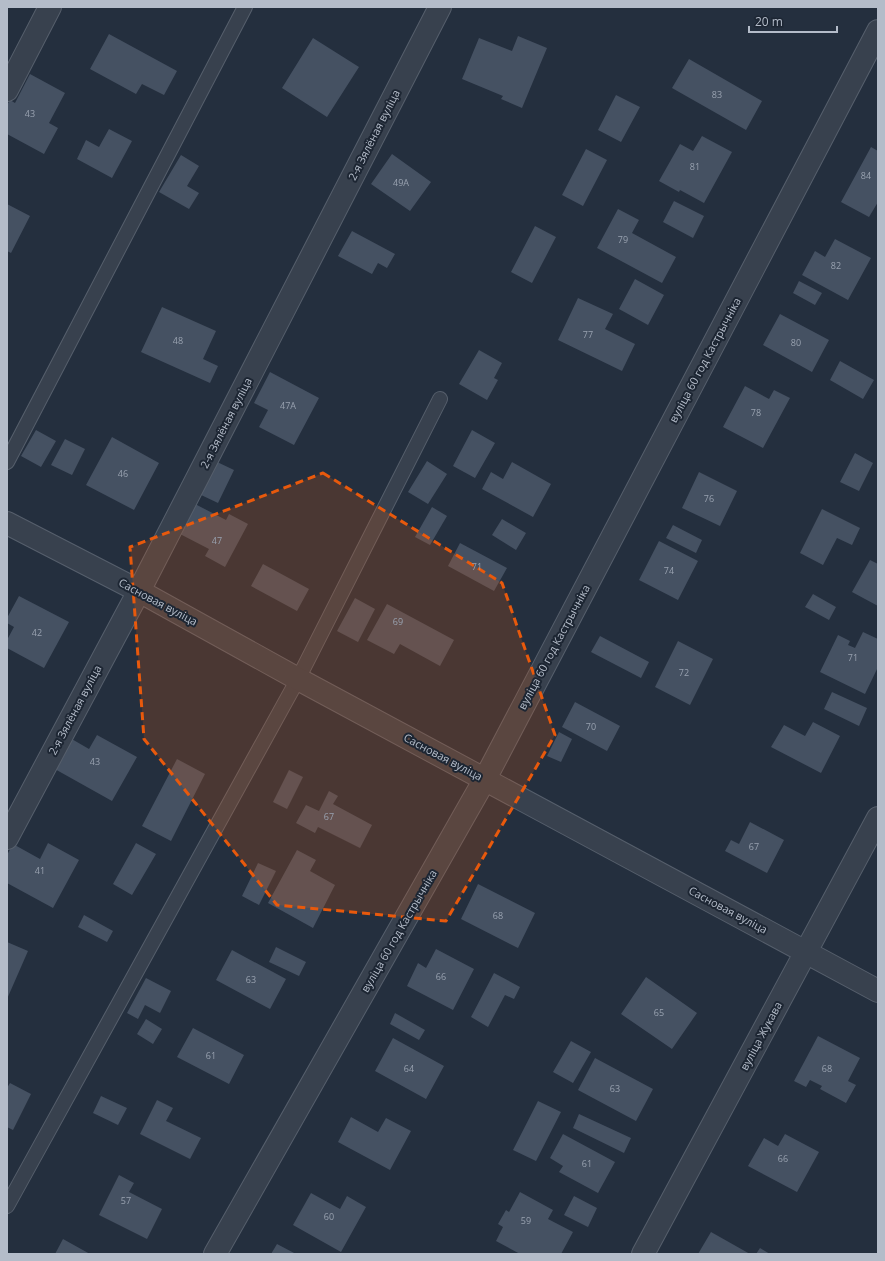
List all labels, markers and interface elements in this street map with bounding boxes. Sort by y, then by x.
scale bar [749,8,837,34]
text: 20 m [755,13,783,30]
street label: 2-я Зялёная вуліца [344,87,403,183]
house number: 83 [712,88,722,101]
house number: 43 [25,107,35,120]
house number: 81 [690,160,700,173]
house number: 84 [861,169,871,182]
house number: 49А [393,176,409,189]
house number: 79 [618,233,628,246]
house number: 82 [831,259,841,272]
street label: вуліца 60 год Кастрычніка [665,295,744,425]
house number: 77 [583,328,593,341]
house number: 48 [173,334,183,347]
house number: 80 [791,336,801,349]
street label: 2-я Зялёная вуліца [196,375,255,471]
house number: 47А [280,399,296,412]
house number: 78 [751,406,761,419]
house number: 46 [118,467,128,480]
house number: 76 [704,492,714,505]
house number: 47 [212,534,222,547]
house number: 71 [472,560,482,573]
house number: 74 [664,564,674,577]
street label: Сасновая вуліца [116,574,200,629]
street label: вуліца 60 год Кастрычніка [514,582,593,712]
house number: 69 [393,615,403,628]
house number: 42 [32,626,42,639]
house number: 71 [848,651,858,664]
street label: 2-я Зялёная вуліца [45,662,105,757]
house number: 72 [679,666,689,679]
house number: 70 [586,720,596,733]
street label: Сасновая вуліца [401,729,485,784]
house number: 43 [90,755,100,768]
house number: 67 [324,810,334,823]
house number: 67 [749,840,759,853]
house number: 41 [35,864,45,877]
street label: вуліца 60 год Кастрычніка [357,867,440,995]
street label: Сасновая вуліца [686,882,770,937]
house number: 68 [493,909,503,922]
house number: 66 [436,970,446,983]
house number: 63 [246,973,256,986]
street label: вуліца Жукава [736,999,785,1073]
house number: 65 [654,1006,664,1019]
house number: 61 [206,1049,216,1062]
house number: 64 [404,1062,414,1075]
house number: 68 [822,1062,832,1075]
house number: 63 [610,1082,620,1095]
house number: 66 [778,1152,788,1165]
house number: 61 [582,1157,592,1170]
house number: 57 [121,1194,131,1207]
house number: 60 [324,1210,334,1223]
house number: 59 [521,1214,531,1227]

